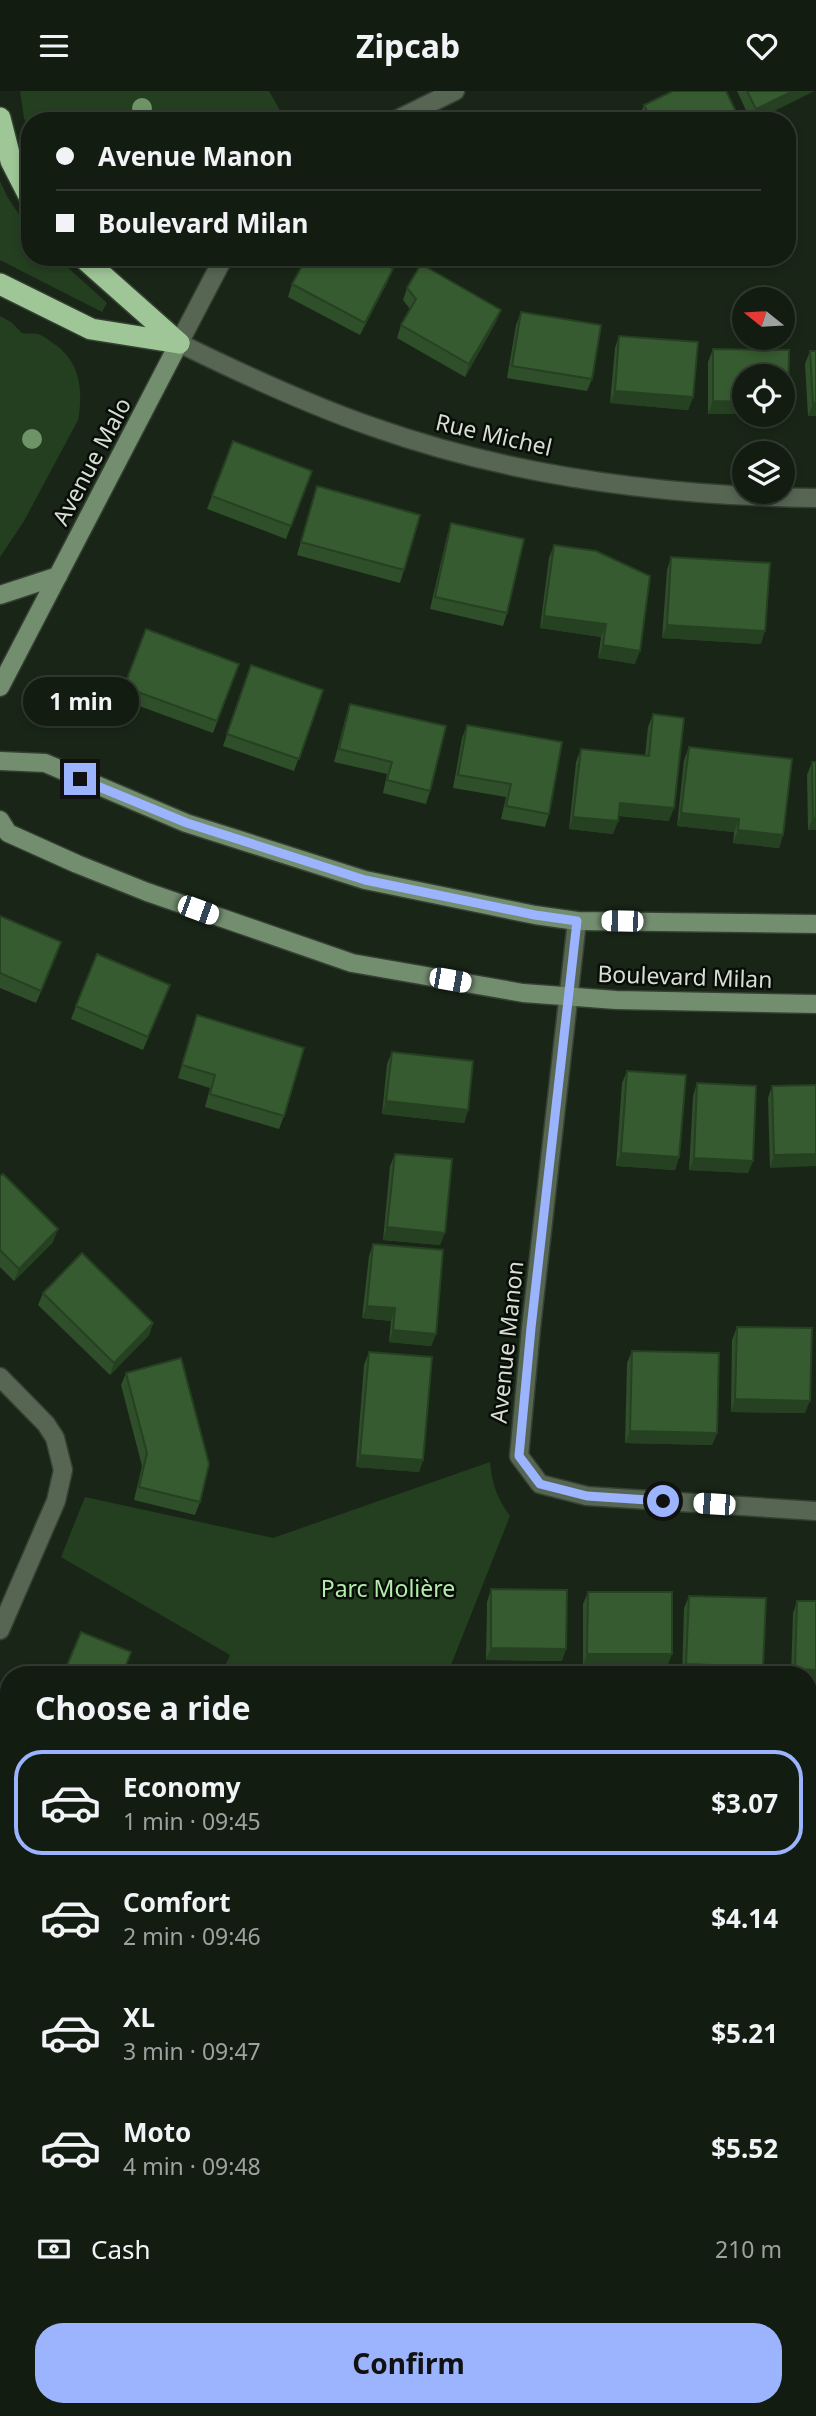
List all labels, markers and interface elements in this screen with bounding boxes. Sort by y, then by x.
text: Zipcab [356,24,460,67]
icon: menu [35,27,73,65]
icon: heart [743,27,781,65]
text: Avenue Manon [98,138,293,174]
text: Boulevard Milan [98,205,308,241]
north arrow [732,287,794,350]
map controls [732,287,795,504]
button: locate [732,364,795,427]
street label: Avenue Malo [44,392,138,530]
street label: Rue Michel [433,405,555,463]
button: layers [732,441,795,504]
callout: 1 min [22,677,138,727]
text: 1 min [49,685,113,717]
route end [64,763,96,795]
car [175,893,222,927]
car [601,910,644,932]
street label: Boulevard Milan [597,957,773,995]
car [428,966,473,994]
street label: Avenue Manon [482,1259,530,1425]
route start [647,1485,679,1517]
car [693,1492,736,1516]
park label: Parc Molière [321,1572,455,1604]
text: Choose a ride [35,1686,251,1729]
text: Economy [123,1769,241,1805]
icon: car [39,1771,102,1834]
text: $3.07 [711,1785,778,1821]
text: 1 min · 09:45 [123,1805,261,1837]
text: Comfort [123,1884,231,1920]
icon: car [39,1886,102,1949]
text: $4.14 [711,1900,778,1936]
text: 2 min · 09:46 [123,1920,261,1952]
text: XL [123,1999,155,2035]
icon: car [39,2001,102,2064]
text: $5.21 [711,2015,778,2051]
text: 3 min · 09:47 [123,2035,261,2067]
text: Moto [123,2114,191,2150]
icon: car [39,2116,102,2179]
text: $5.52 [711,2130,778,2166]
text: 4 min · 09:48 [123,2150,261,2182]
icon: cash [35,2230,73,2268]
text: Cash [91,2231,151,2267]
text: 210 m [715,2233,782,2265]
button: Confirm [35,2323,782,2403]

